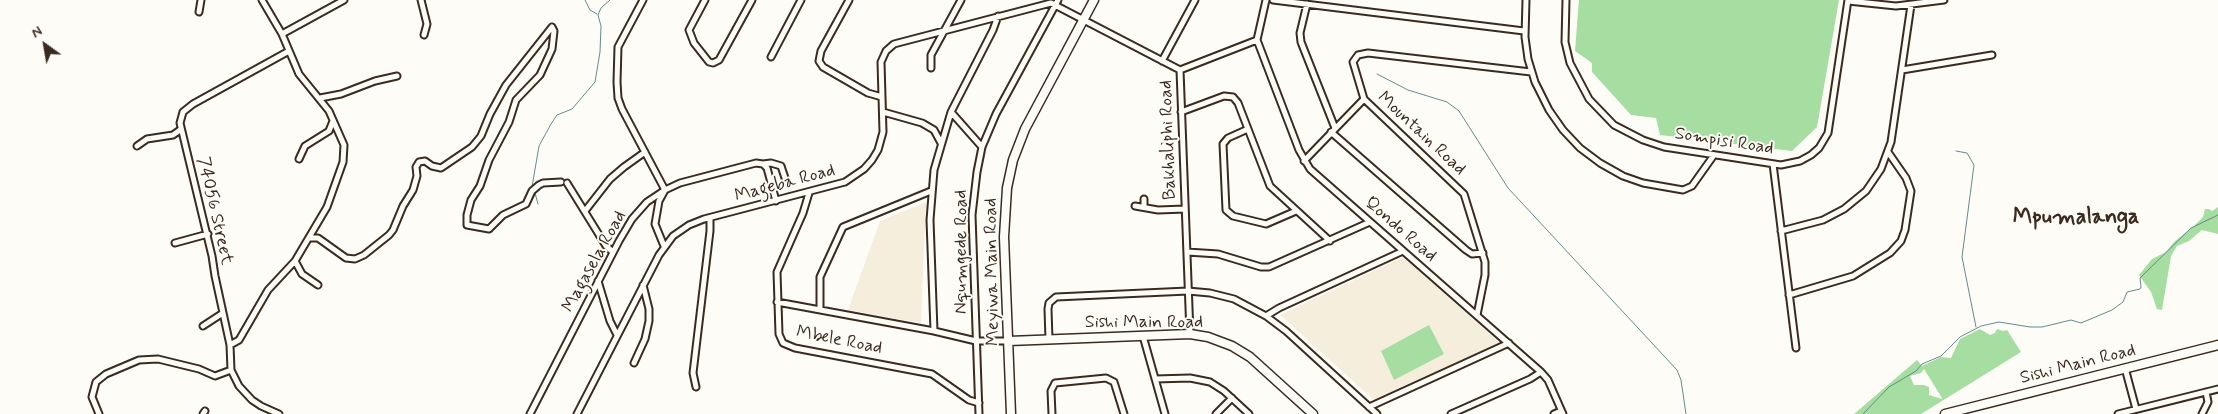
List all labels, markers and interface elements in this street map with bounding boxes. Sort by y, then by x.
north arrow [20,20,70,70]
text: N [28,22,46,42]
street label: Bakhaliphi Road [1156,80,1182,200]
street label: Mountain Road [1372,88,1470,180]
street label: Sompisi Road [1673,124,1775,160]
street label: 74056 Street [191,155,237,267]
street label: Mageba Road [732,160,838,208]
street label: Nqumgede Road [951,190,973,314]
street label: Qondo Road [1359,193,1441,267]
street label: Meyiwa Main Road [981,198,1005,346]
district label: Mpumalanga [2013,205,2139,231]
street label: Magasela Road [558,208,632,316]
street label: Sishi Main Road [1085,312,1203,334]
street label: Mbele Road [794,322,884,360]
street label: Sishi Main Road [2018,340,2138,390]

